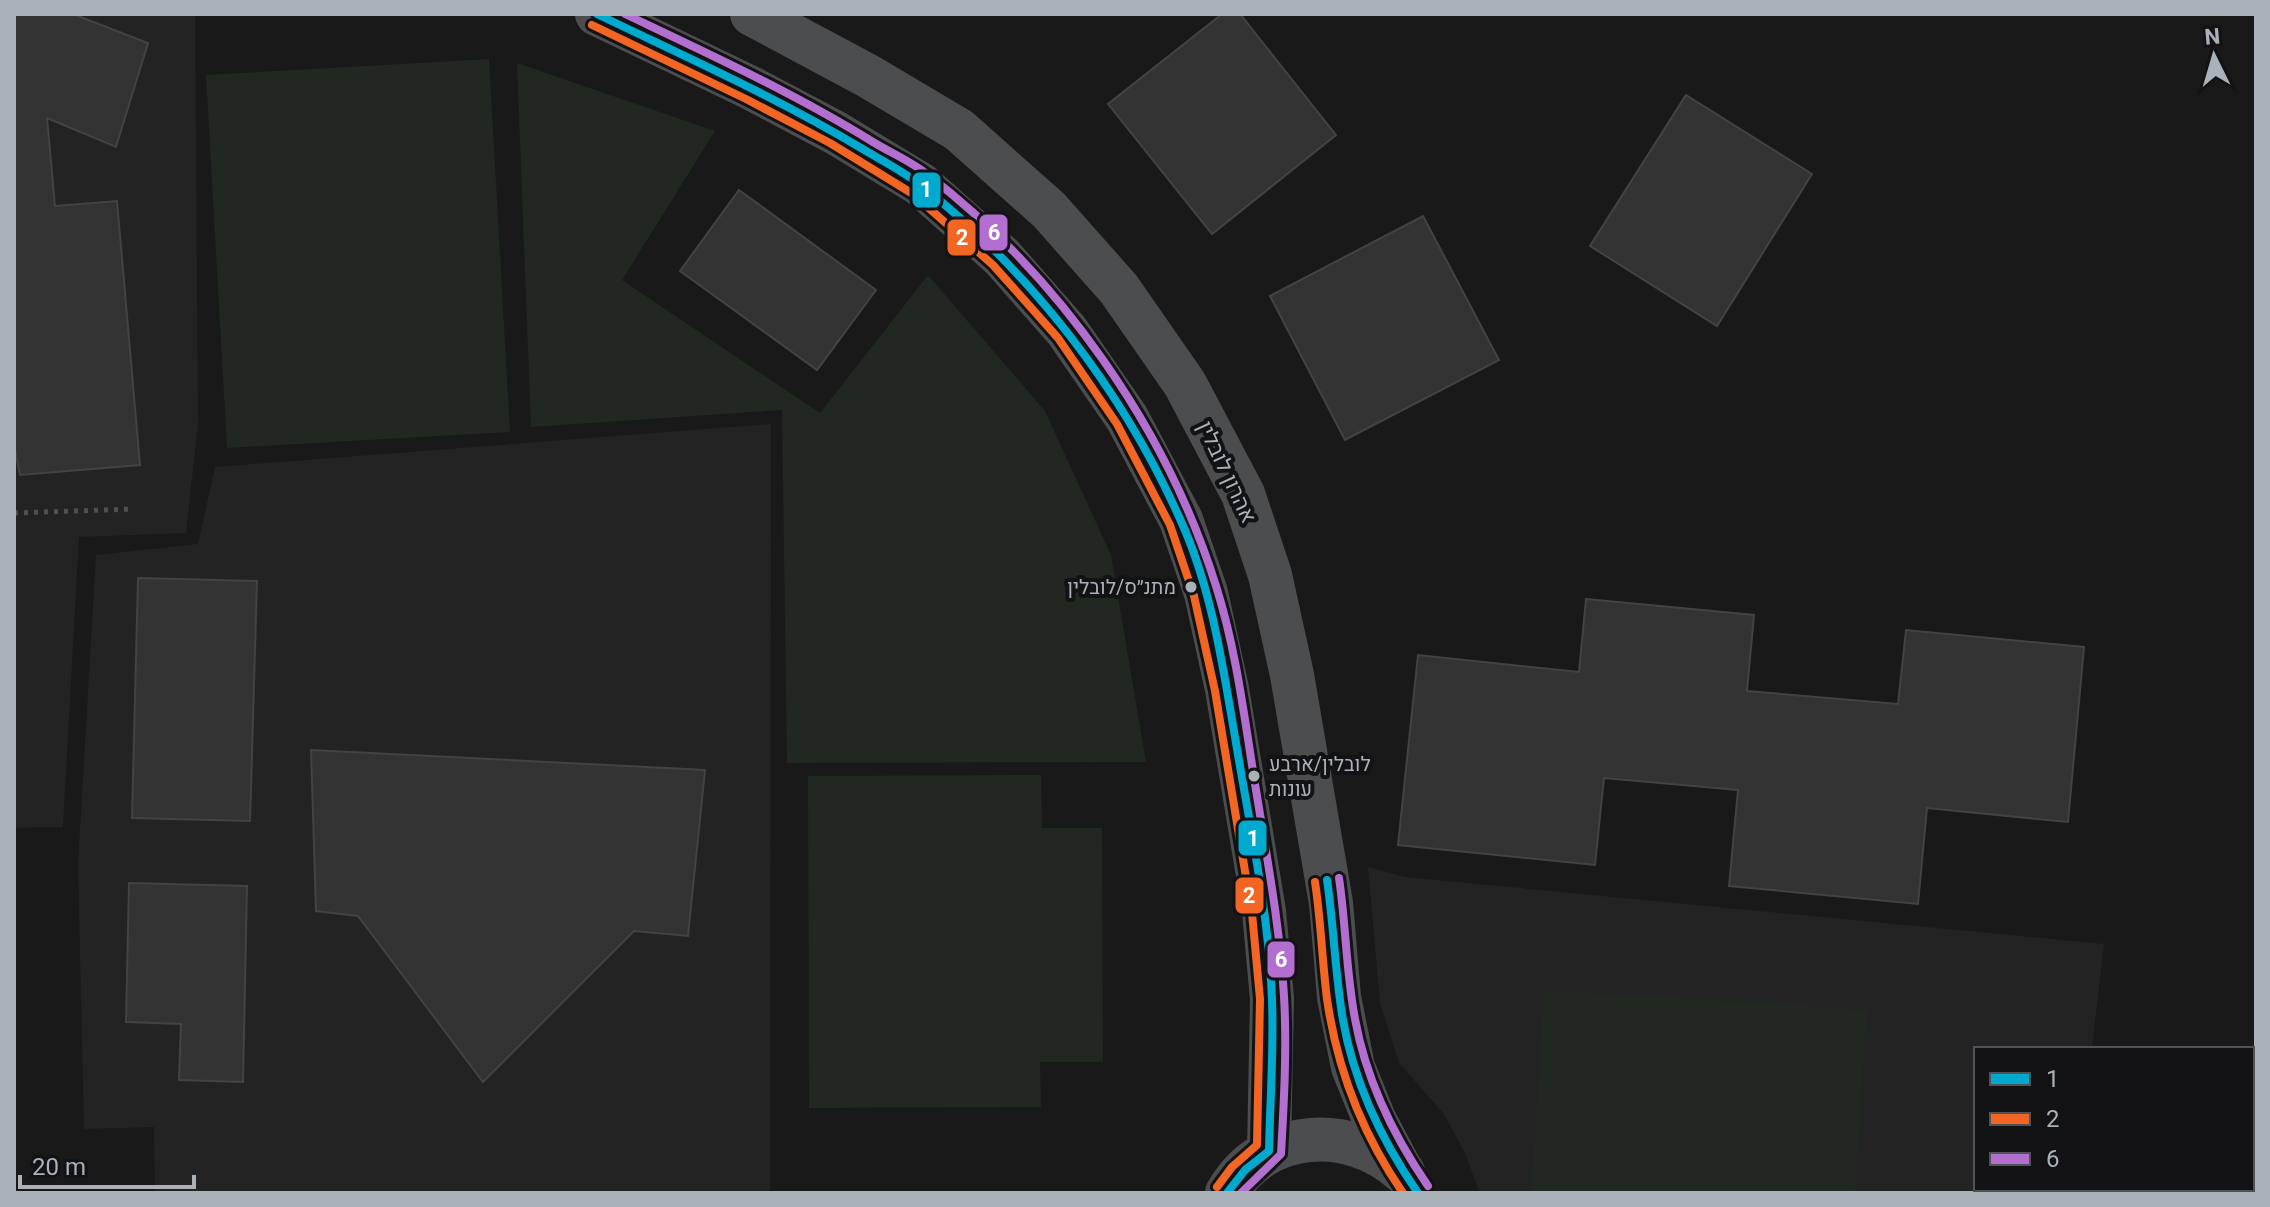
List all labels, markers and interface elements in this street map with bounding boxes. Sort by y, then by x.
north arrow [2174,16,2254,96]
text: N [2203,23,2221,50]
line badge: 1 [911,171,942,209]
text: 1 [920,177,932,202]
line badge: 6 [978,213,1009,252]
line badge: 2 [946,218,977,257]
text: 6 [988,220,1000,245]
text: 2 [956,225,968,250]
street label: אהרון לובלין [1192,417,1262,527]
place label: מתנ״ס/לובלין [1067,575,1176,599]
marker: מתנ״ס/לובלין [1183,579,1199,595]
place label: לובלין/ארבע עונות [1269,752,1371,801]
marker: לובלין/ארבע עונות [1246,768,1262,784]
line badge: 1 [1237,819,1268,857]
text: 1 [1247,826,1259,851]
line badge: 2 [1234,876,1265,915]
text: 2 [1243,883,1255,908]
line badge: 6 [1266,940,1296,979]
text: 6 [1275,947,1287,972]
legend [1974,1047,2254,1191]
text: 1 [2046,1065,2060,1093]
text: 2 [2046,1105,2060,1133]
scale bar [20,1139,194,1189]
text: 6 [2046,1145,2060,1173]
text: 20 m [32,1153,86,1181]

